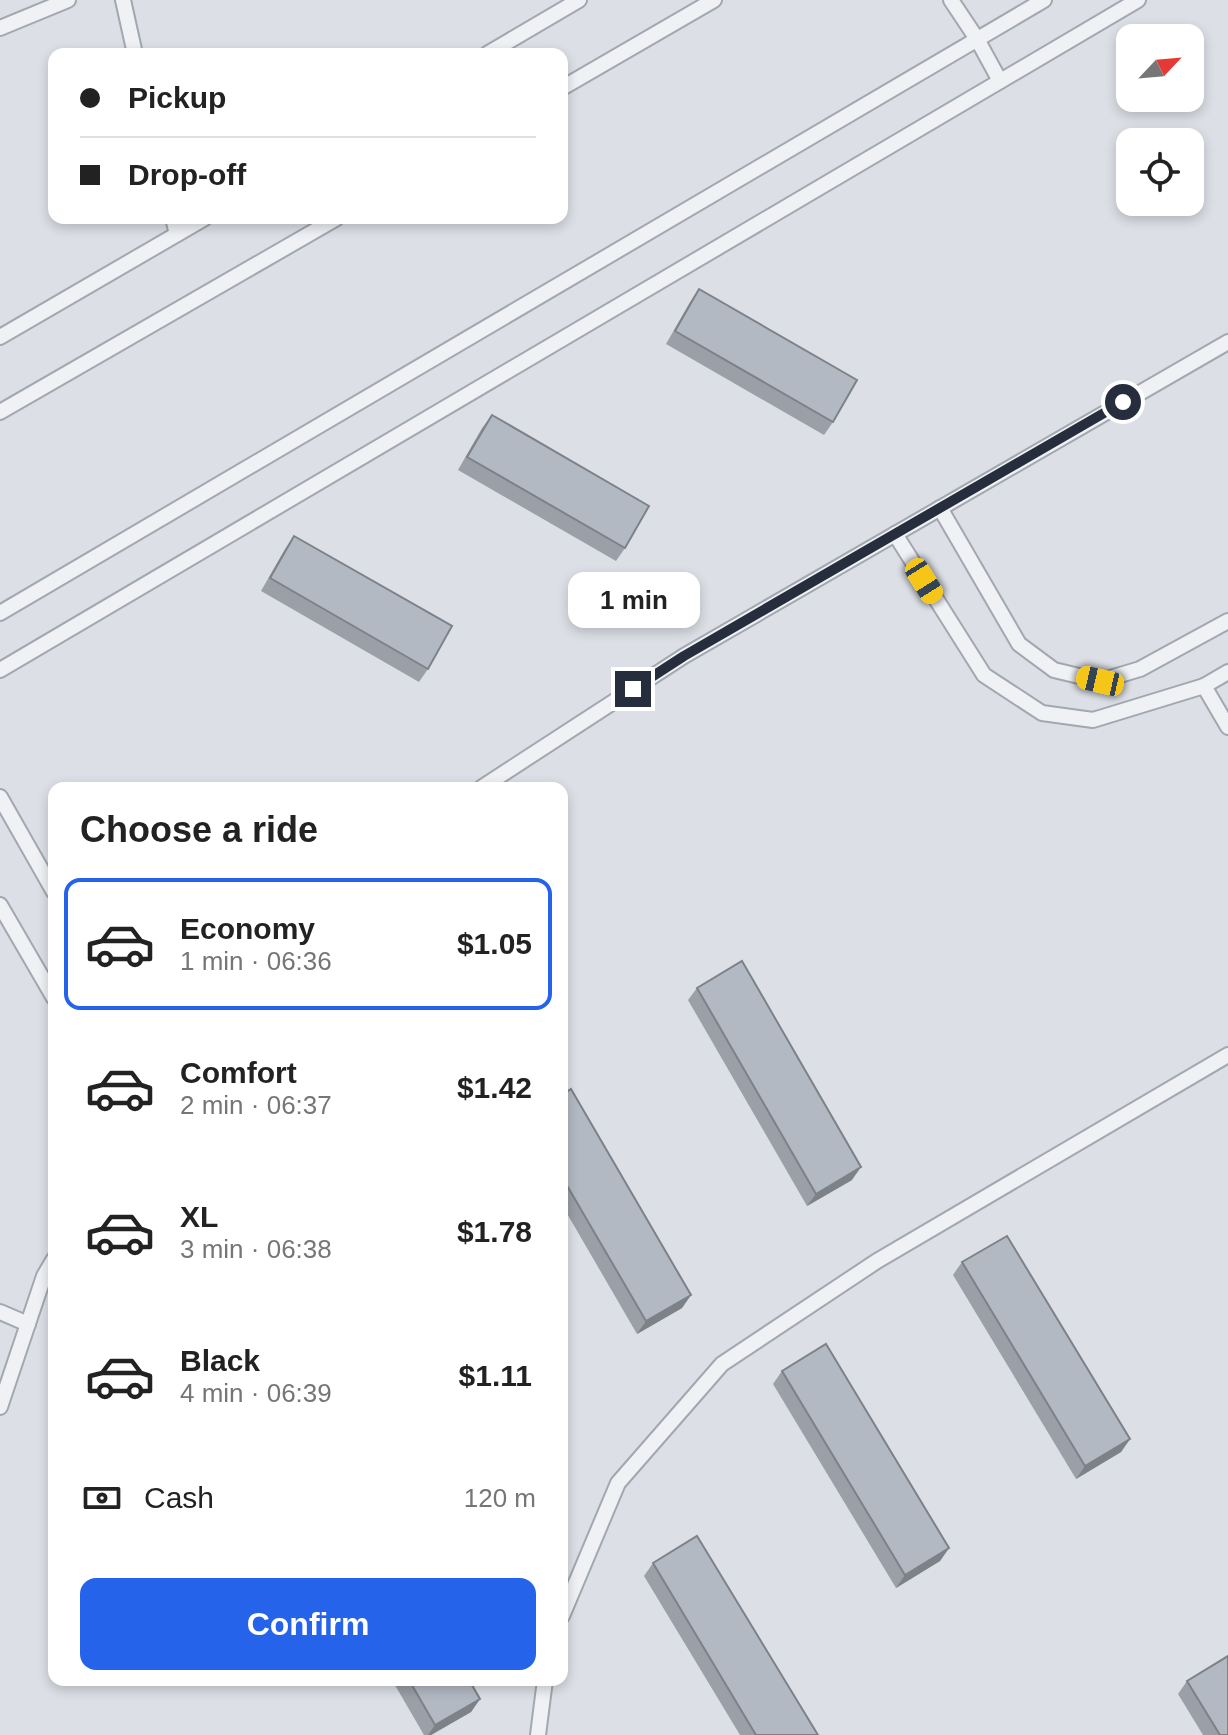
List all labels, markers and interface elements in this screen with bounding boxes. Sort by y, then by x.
north arrow [1116,24,1204,112]
map controls [1116,24,1204,216]
text: Pickup [128,81,226,114]
button: locate [1116,128,1204,216]
text: Drop-off [128,158,246,191]
route start [1105,384,1141,420]
car [901,554,947,608]
callout: 1 min [567,573,699,629]
text: 1 min [600,585,668,615]
car [1074,664,1126,698]
route end [615,671,651,707]
text: Choose a ride [80,809,318,850]
icon: car [84,908,156,980]
text: Economy [180,912,315,945]
text: $1.05 [457,927,532,960]
text: 1 min · 06:36 [180,946,332,976]
icon: car [84,1052,156,1124]
text: Comfort [180,1056,297,1089]
text: $1.42 [457,1071,532,1104]
text: 2 min · 06:37 [180,1090,332,1120]
icon: car [84,1196,156,1268]
text: XL [180,1200,218,1233]
text: $1.78 [457,1215,532,1248]
text: 3 min · 06:38 [180,1234,332,1264]
icon: car [84,1340,156,1412]
text: Black [180,1344,260,1377]
text: $1.11 [459,1359,532,1392]
text: 4 min · 06:39 [180,1378,332,1408]
icon: cash [80,1476,124,1520]
text: Cash [144,1481,214,1514]
text: 120 m [464,1483,536,1513]
button: Confirm [80,1578,536,1670]

